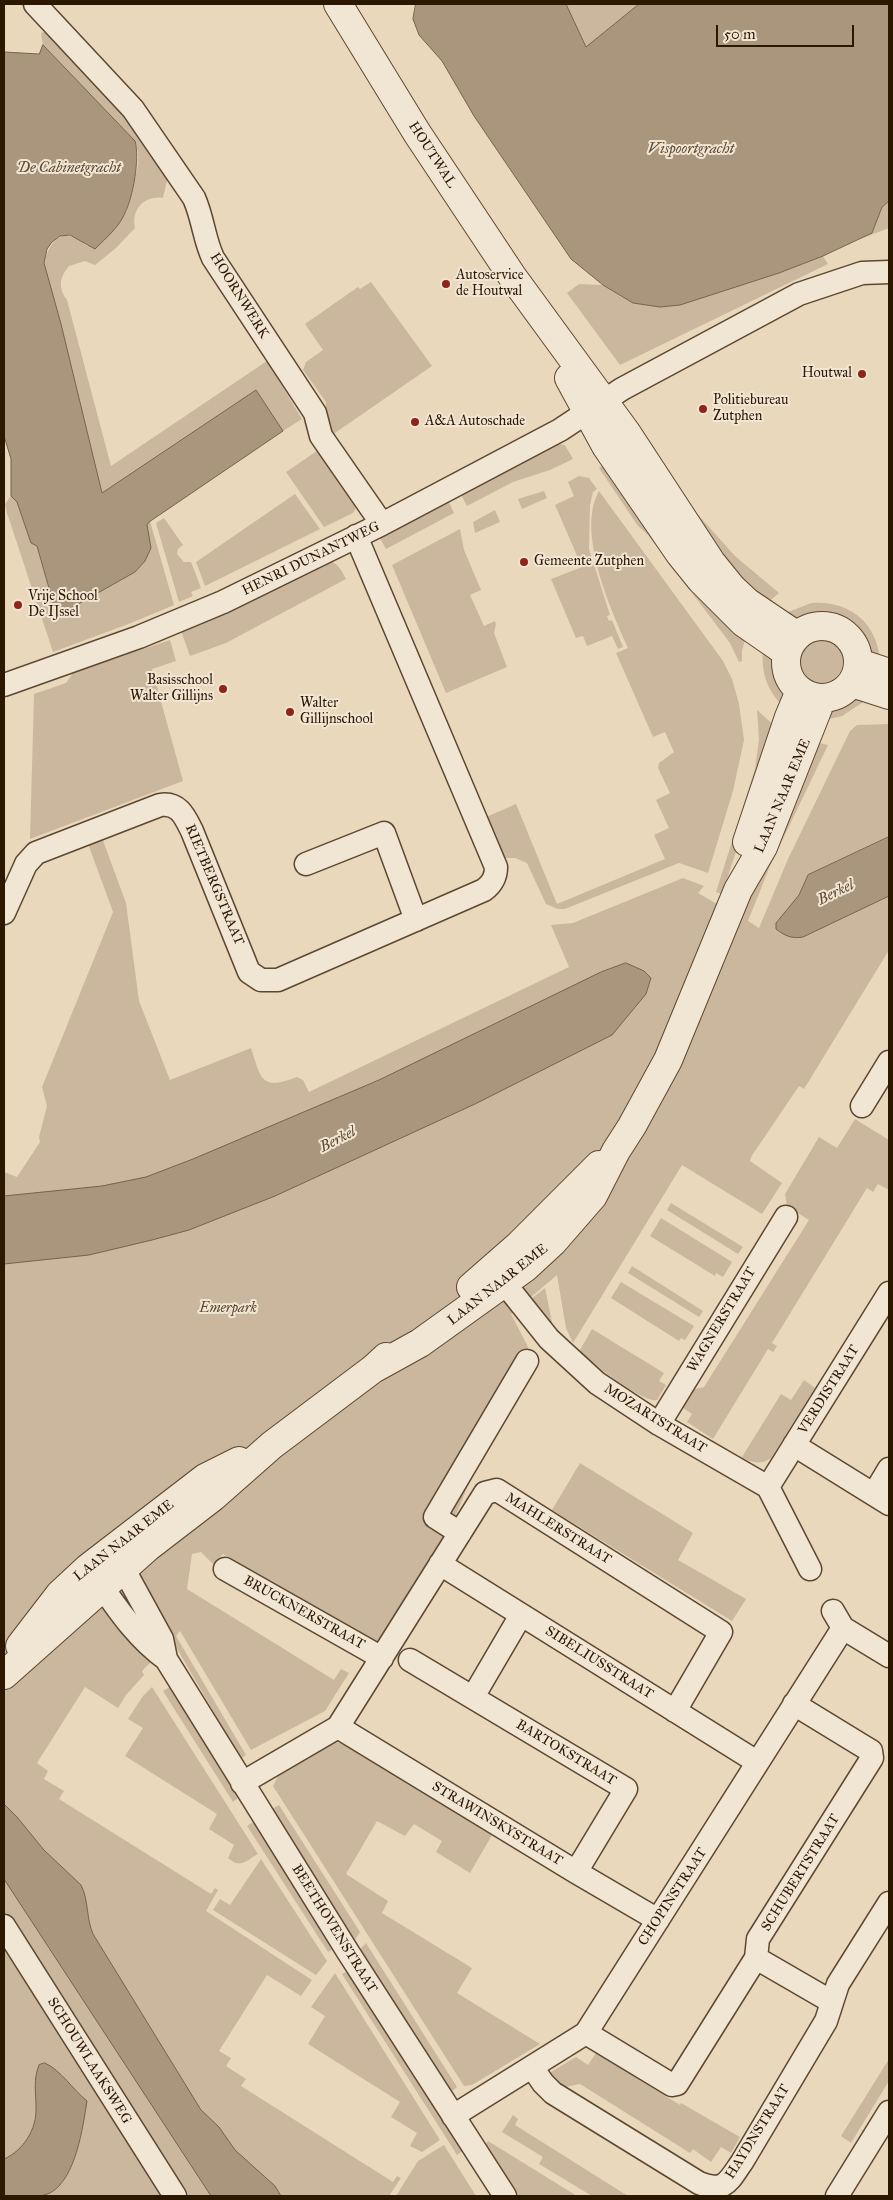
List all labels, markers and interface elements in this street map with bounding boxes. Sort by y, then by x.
scale bar [718,15,856,47]
text: 50 m [724,25,756,43]
street label: HOUTWAL [404,119,460,191]
water label: Vispoortgracht [648,140,734,158]
water label: De Cabinetgracht [17,159,121,177]
street label: HOORNWERK [206,250,272,342]
place label: Autoservice de Houtwal [456,268,524,300]
marker: Autoservice de Houtwal [440,278,452,290]
place label: Houtwal [802,366,852,382]
marker: Houtwal [856,368,868,380]
place label: Politiebureau Zutphen [713,393,788,426]
marker: Politiebureau Zutphen [697,403,709,415]
place label: A&A Autoschade [425,414,525,430]
marker: A&A Autoschade [409,416,421,428]
street label: HENRI DUNANTWEG [239,518,383,600]
place label: Gemeente Zutphen [534,554,644,570]
marker: Gemeente Zutphen [518,556,530,568]
place label: Vrije School De IJssel [28,589,98,622]
marker: Vrije School De IJssel [12,599,24,611]
place label: Basisschool Walter Gillijns [130,673,213,706]
marker: Basisschool Walter Gillijns [217,683,229,695]
place label: Walter Gillijnschool [300,696,373,729]
marker: Walter Gillijnschool [284,706,296,718]
street label: LAAN NAAR EME [751,736,815,856]
street label: RIETBERGSTRAAT [181,822,247,948]
water label: Berkel [815,877,857,909]
water label: Berkel [317,1123,359,1157]
street label: LAAN NAAR EME [445,1241,551,1329]
street label: WAGNERSTRAAT [684,1265,760,1375]
park label: Emerpark [199,1301,257,1317]
street label: VERDISTRAAT [795,1342,863,1438]
street label: MOZARTSTRAAT [601,1381,709,1457]
street label: MAHLERSTRAAT [502,1490,614,1568]
street label: LAAN NAAR EME [71,1497,177,1585]
street label: BRUCKNERSTRAAT [240,1573,368,1653]
street label: SIBELIUSSTRAAT [542,1623,656,1703]
street label: BARTOKSTRAAT [513,1716,619,1790]
street label: STRAWINSKYSTRAAT [429,1778,565,1870]
street label: SCHUBERTSTRAAT [758,1811,844,1935]
street label: CHOPINSTRAAT [635,1845,711,1949]
street label: BEETHOVENSTRAAT [288,1862,380,1996]
street label: SCHOUWLAAKSWEG [43,1995,135,2127]
street label: HAYDNSTRAAT [722,2082,794,2182]

